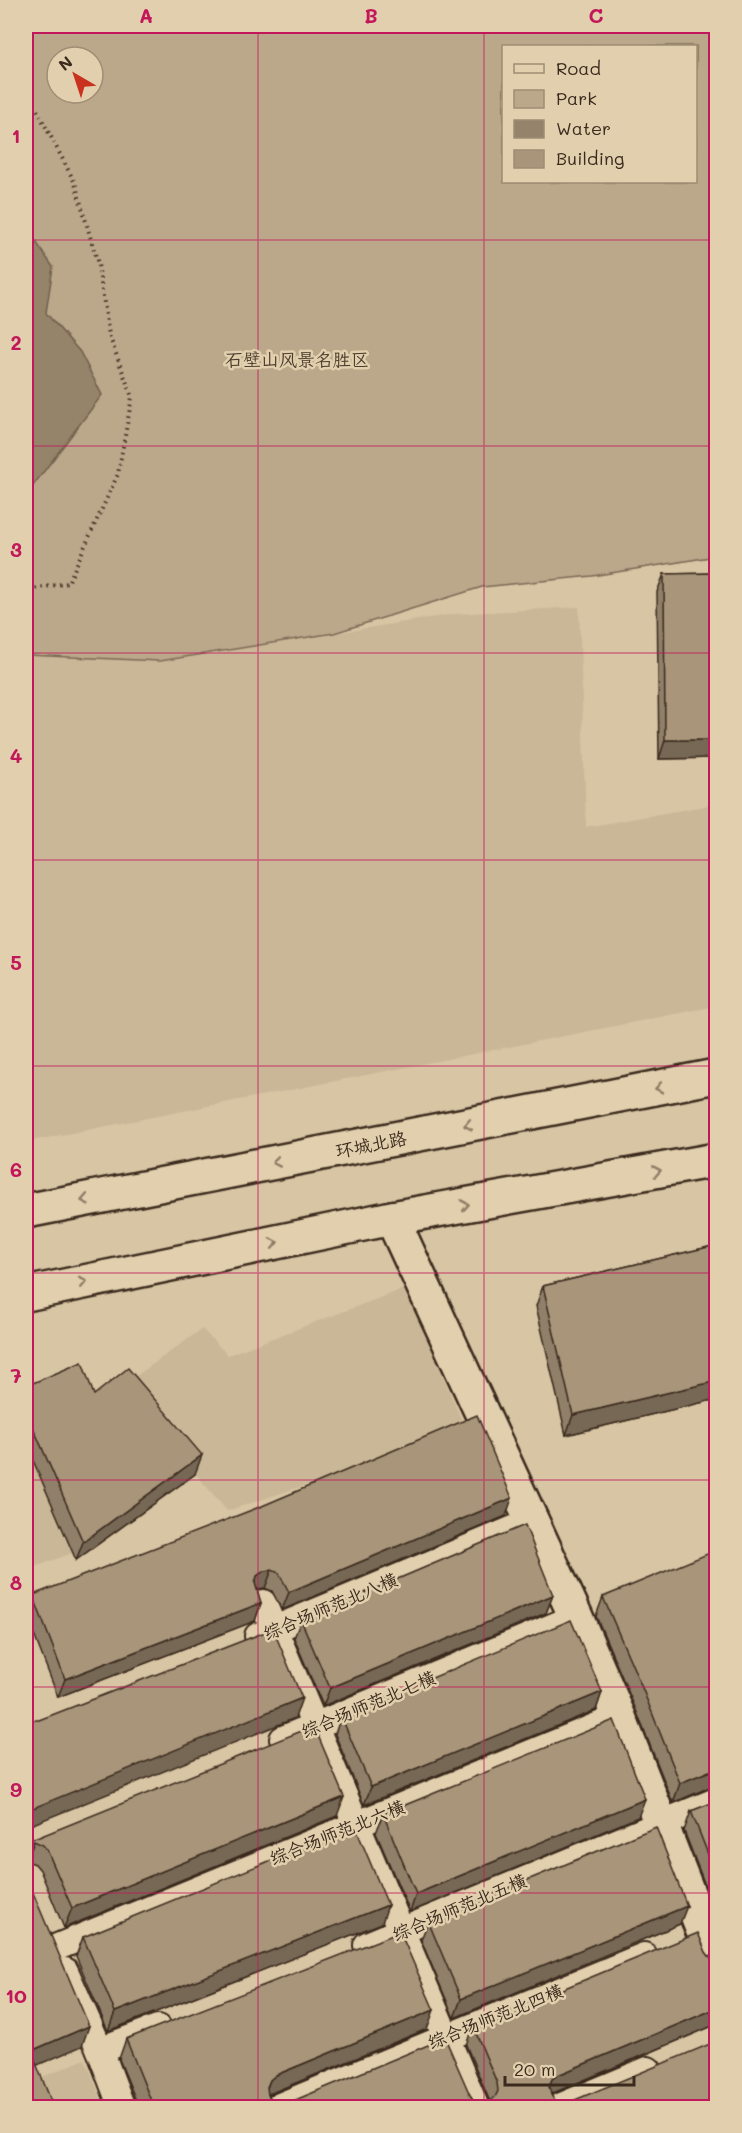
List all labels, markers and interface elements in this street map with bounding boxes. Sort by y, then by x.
text: A [139,2,153,28]
text: B [364,2,378,28]
text: C [589,2,604,28]
north arrow [45,45,105,105]
legend [502,45,697,183]
text: N [54,51,77,75]
text: Road [556,56,601,80]
text: Park [556,86,597,110]
text: Water [556,116,611,140]
text: 1 [12,122,20,148]
text: Building [556,146,624,170]
text: 2 [10,329,22,355]
park label: 石壁山风景名胜区 [225,347,369,371]
text: 3 [10,536,22,562]
text: 4 [10,742,23,768]
text: 5 [10,949,22,975]
one-way arrow [654,1081,664,1094]
one-way arrow [463,1118,473,1131]
street label: 环城北路 [333,1125,409,1163]
one-way arrow [272,1155,282,1168]
text: 6 [10,1156,22,1182]
one-way arrow [652,1165,662,1178]
one-way arrow [80,1193,90,1206]
one-way arrow [460,1199,470,1212]
one-way arrow [268,1237,278,1250]
one-way arrow [78,1277,88,1290]
text: 7 [10,1362,22,1388]
street label: 综合场师范北八横 [259,1567,401,1645]
text: 8 [10,1569,22,1595]
street label: 综合场师范北七横 [297,1665,439,1743]
text: 9 [10,1776,22,1802]
street label: 综合场师范北六横 [266,1794,408,1870]
street label: 综合场师范北五横 [388,1868,530,1946]
street label: 综合场师范北四横 [424,1978,566,2054]
text: 10 [5,1982,27,2008]
scale bar [505,2049,634,2087]
text: 20 m [514,2057,555,2081]

